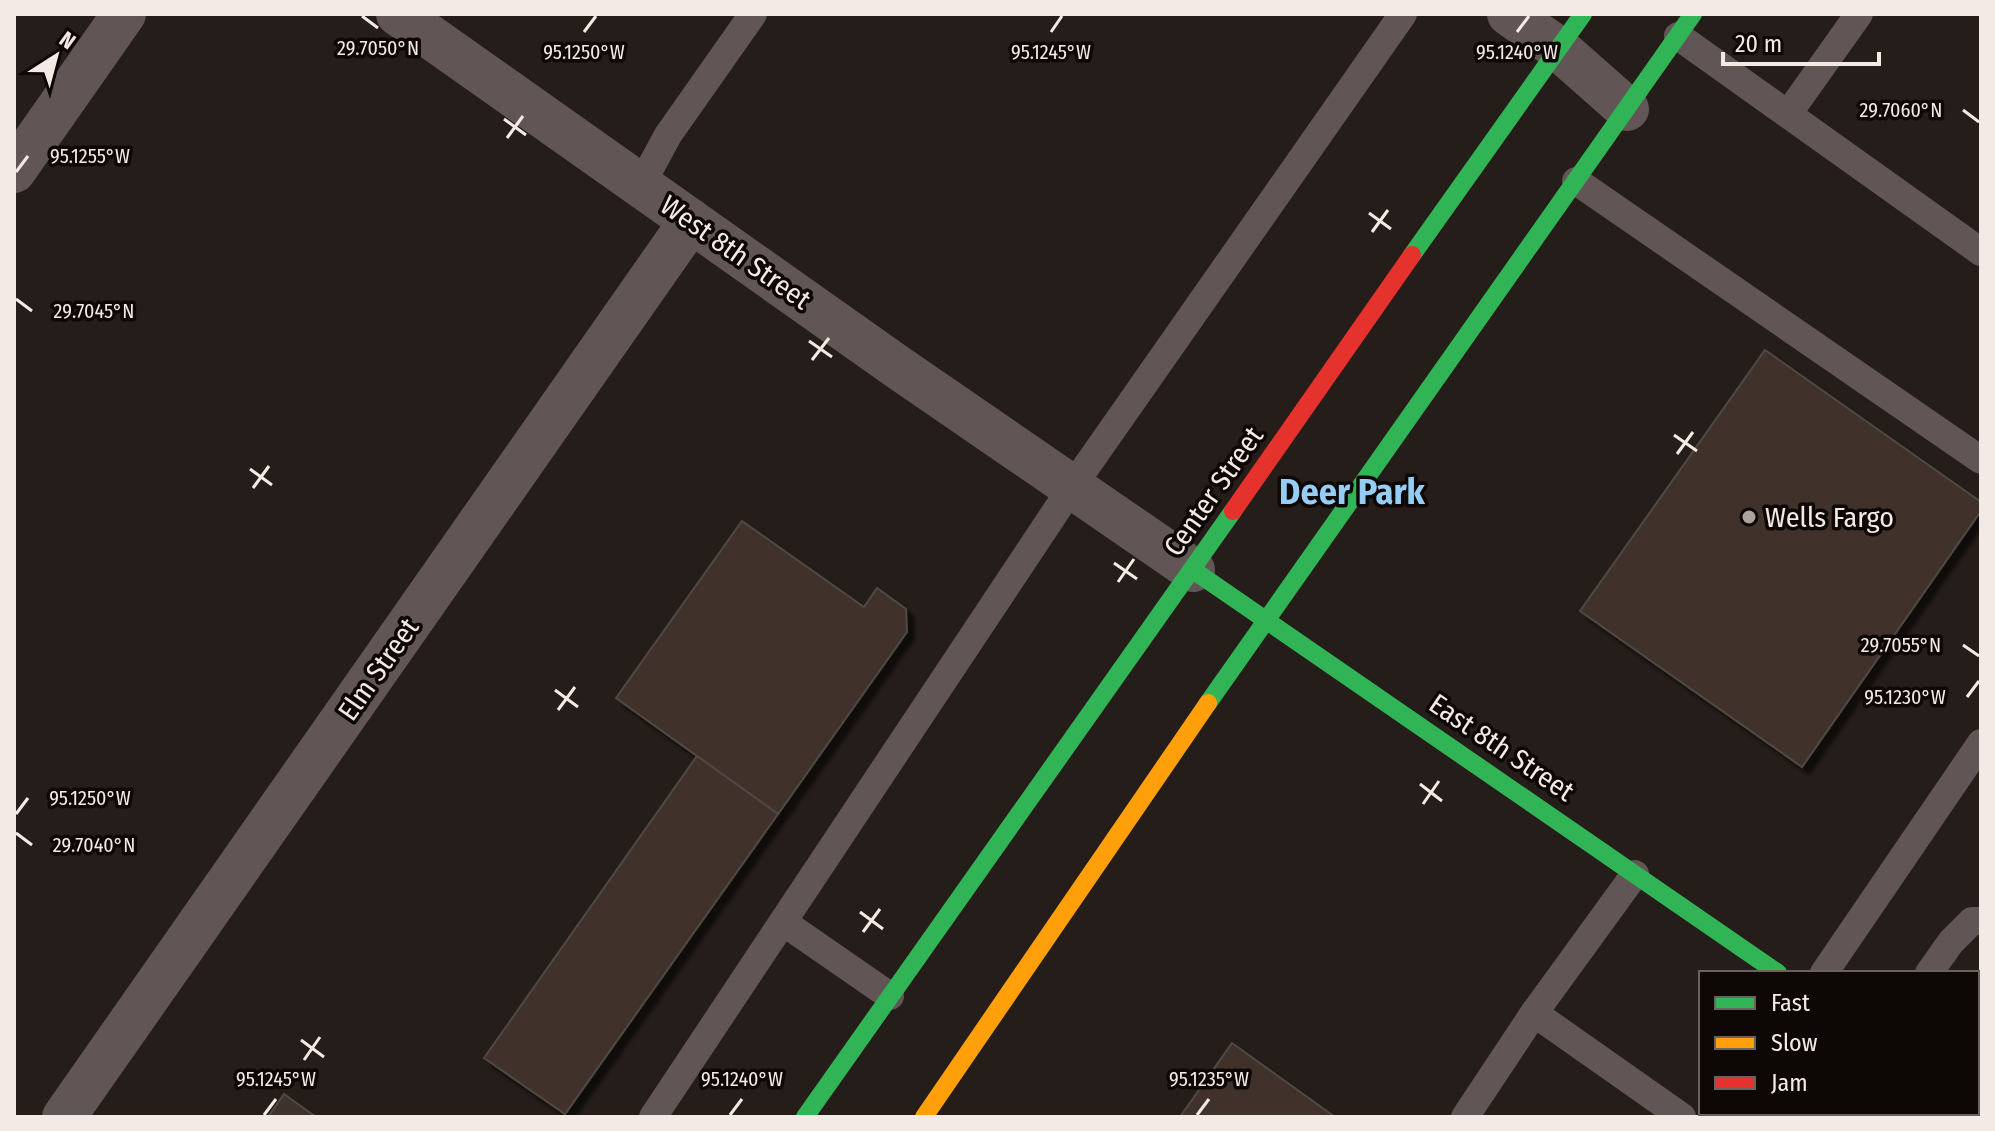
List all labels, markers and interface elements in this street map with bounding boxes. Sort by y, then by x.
north arrow [16,16,96,96]
scale bar [1723,16,1879,66]
text: N [54,25,81,55]
text: 20 m [1735,30,1782,58]
text: 29.7050°N [337,36,419,60]
text: 95.1250°W [543,40,625,64]
text: 95.1245°W [1011,40,1091,64]
text: 95.1240°W [1476,40,1558,64]
text: 29.7060°N [1860,98,1942,122]
text: 95.1255°W [50,144,130,168]
street label: West 8th Street [654,189,818,317]
text: 29.7045°N [54,299,134,323]
street label: Center Street [1157,420,1270,562]
district label: Deer Park [1279,470,1426,514]
place label: Wells Fargo [1765,501,1894,534]
marker: Wells Fargo [1740,508,1758,526]
street label: Elm Street [331,611,426,727]
text: 29.7055°N [1861,633,1941,657]
text: 95.1230°W [1864,685,1946,709]
street label: East 8th Street [1423,687,1581,808]
text: 95.1250°W [49,786,131,810]
text: 29.7040°N [53,833,135,857]
legend [1699,971,1979,1115]
text: Fast [1771,989,1810,1017]
text: Slow [1771,1029,1818,1057]
text: 95.1245°W [236,1067,316,1091]
text: 95.1240°W [701,1067,783,1091]
text: 95.1235°W [1169,1067,1249,1091]
text: Jam [1771,1069,1808,1097]

